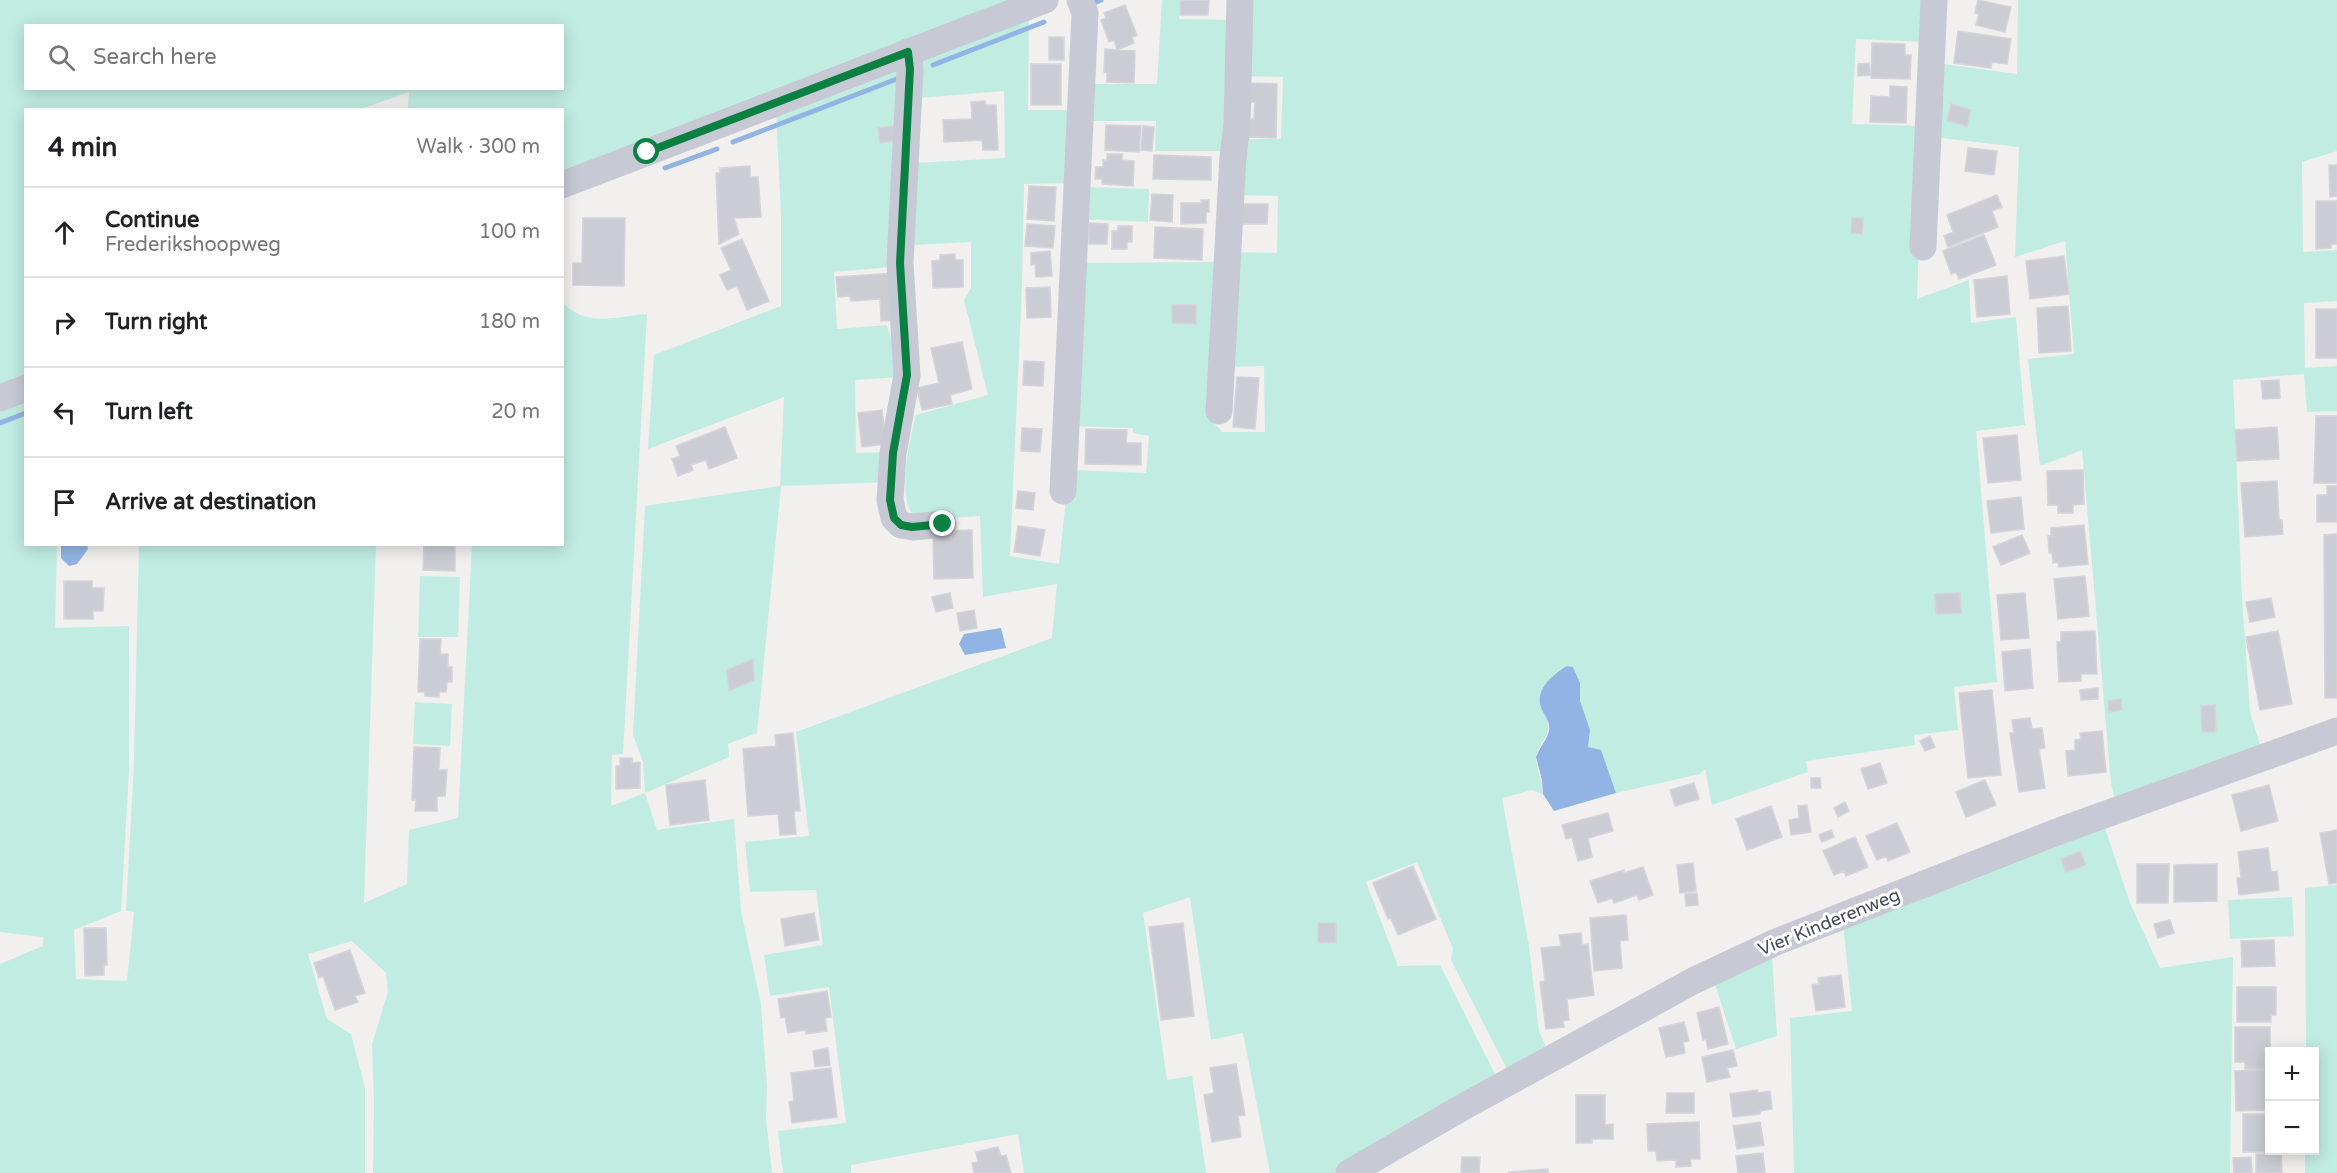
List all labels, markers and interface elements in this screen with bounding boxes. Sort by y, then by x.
search box [24,24,564,90]
icon: search [45,41,78,74]
text: Search here [93,44,217,70]
text: 4 min [48,132,117,163]
text: Walk · 300 m [417,135,540,159]
route start [633,138,659,164]
text: Continue [105,207,200,233]
icon: ahead [48,216,81,249]
text: 100 m [479,220,540,244]
text: Frederikshoopweg [105,233,281,257]
icon: right [48,306,81,339]
text: Turn right [105,309,207,335]
text: 180 m [479,310,540,334]
icon: left [48,396,81,429]
text: Turn left [105,399,193,425]
text: 20 m [491,400,540,424]
icon: arrive [48,486,81,519]
text: Arrive at destination [105,489,316,515]
route end [929,510,955,536]
street label: Vier Kinderenweg [1755,884,1903,960]
map controls [2265,1047,2319,1155]
button: + [2265,1047,2319,1101]
button: − [2265,1101,2319,1155]

